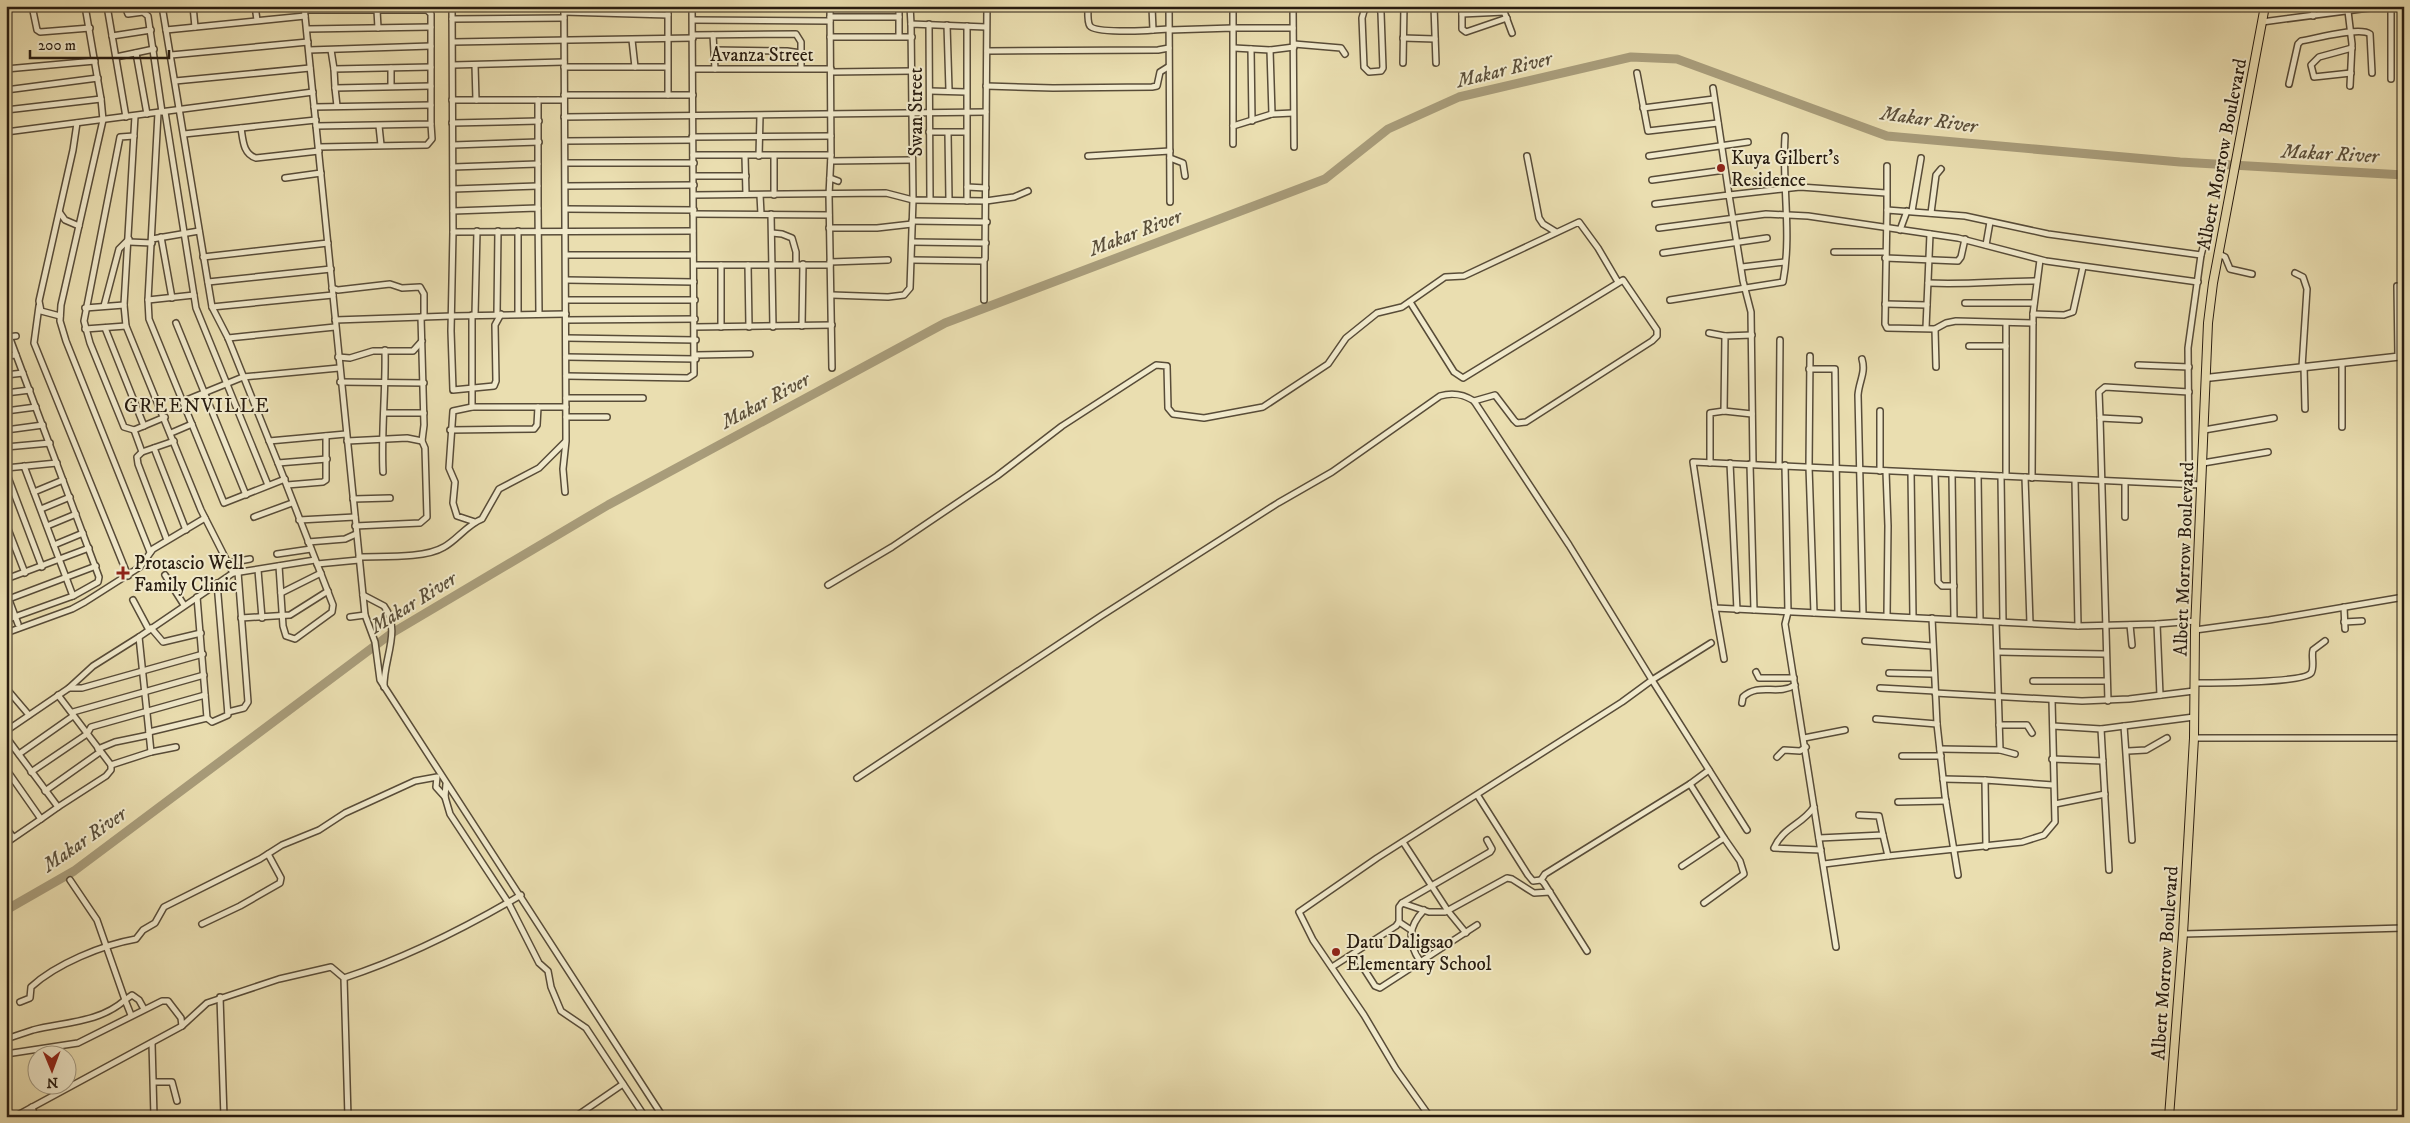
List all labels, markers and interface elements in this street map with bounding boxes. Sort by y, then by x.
scale bar [30,28,169,60]
text: 200 m [38,36,76,55]
street label: Avanza Street [710,44,814,67]
water label: Makar River [1452,46,1556,95]
street label: Albert Morrow Boulevard [2193,56,2252,252]
street label: Swan Street [905,68,928,156]
water label: Makar River [1877,101,1980,140]
water label: Makar River [2279,139,2381,170]
place label: Kuya Gilbert’s Residence [1731,147,1839,192]
marker: Kuya Gilbert’s Residence [1715,162,1727,174]
water label: Makar River [1084,204,1187,263]
water label: Makar River [715,367,816,436]
district label: GREENVILLE [124,394,270,419]
street label: Albert Morrow Boulevard [2170,461,2199,657]
place label: Protascio Well Family Clinic [134,552,244,597]
marker: Protascio Well Family Clinic [116,566,130,580]
water label: Makar River [364,566,463,641]
water label: Makar River [36,801,133,879]
street label: Albert Morrow Boulevard [2147,865,2184,1061]
place label: Datu Daligsao Elementary School [1346,931,1492,976]
marker: Datu Daligsao Elementary School [1330,946,1342,958]
north arrow [28,1046,78,1096]
text: N [46,1073,58,1091]

